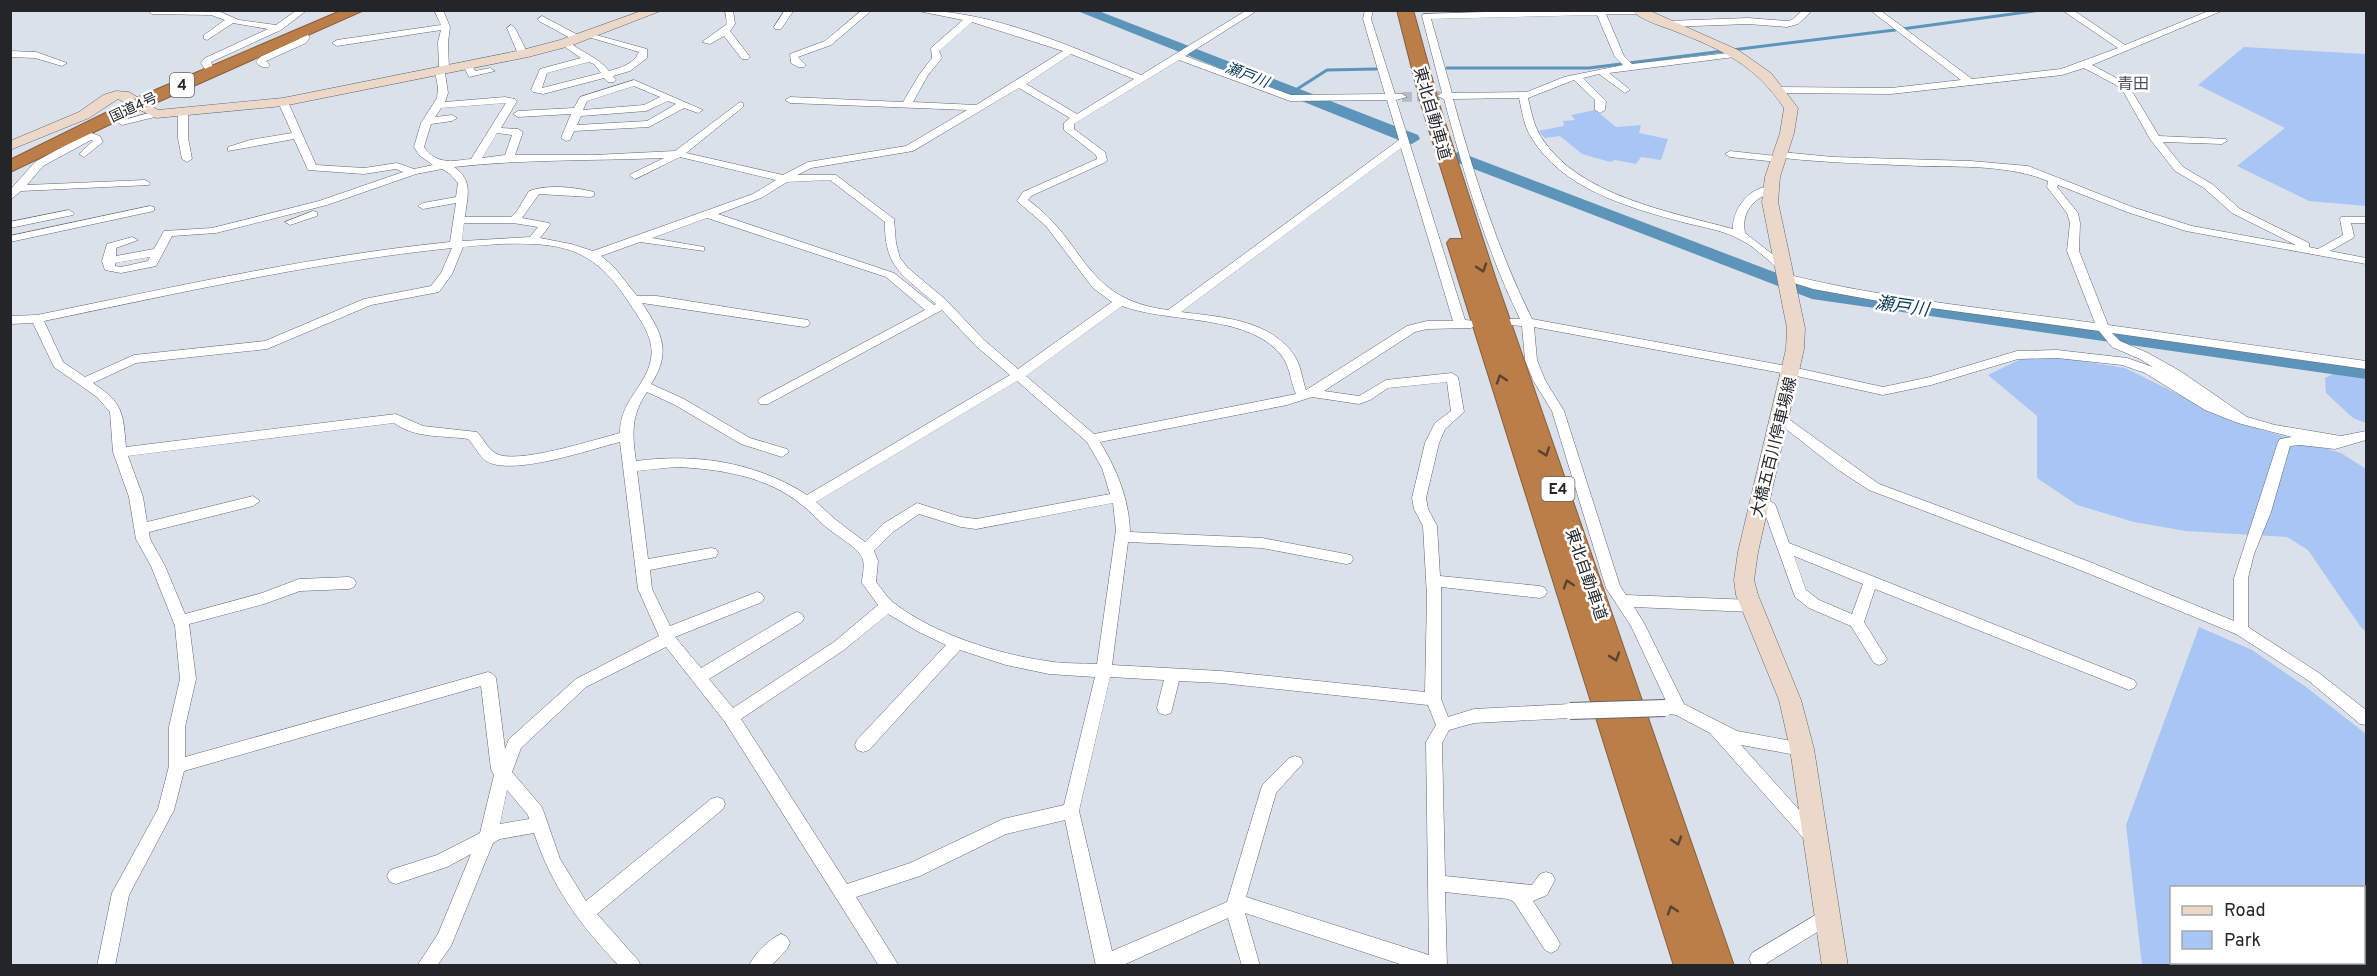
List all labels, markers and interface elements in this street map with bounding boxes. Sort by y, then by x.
water label: 瀬戸川 [1222,59,1273,94]
street label: 東北自動車道 [1408,65,1454,162]
road number: 4 [170,73,194,97]
district label: 青田 [2117,75,2149,95]
street label: 国道4号 [107,90,160,127]
one-way arrow [1475,262,1487,273]
water label: 瀬戸川 [1873,292,1932,323]
one-way arrow [1495,374,1508,385]
street label: 大橋五百川停車場線 [1748,375,1802,520]
one-way arrow [1538,446,1550,457]
road number: E4 [1542,477,1574,501]
street label: 東北自動車道 [1560,526,1610,623]
one-way arrow [1562,579,1575,590]
one-way arrow [1607,651,1620,661]
one-way arrow [1669,836,1682,846]
legend [2170,886,2365,964]
text: Road [2224,900,2266,923]
one-way arrow [1667,905,1679,916]
text: Park [2224,930,2261,953]

